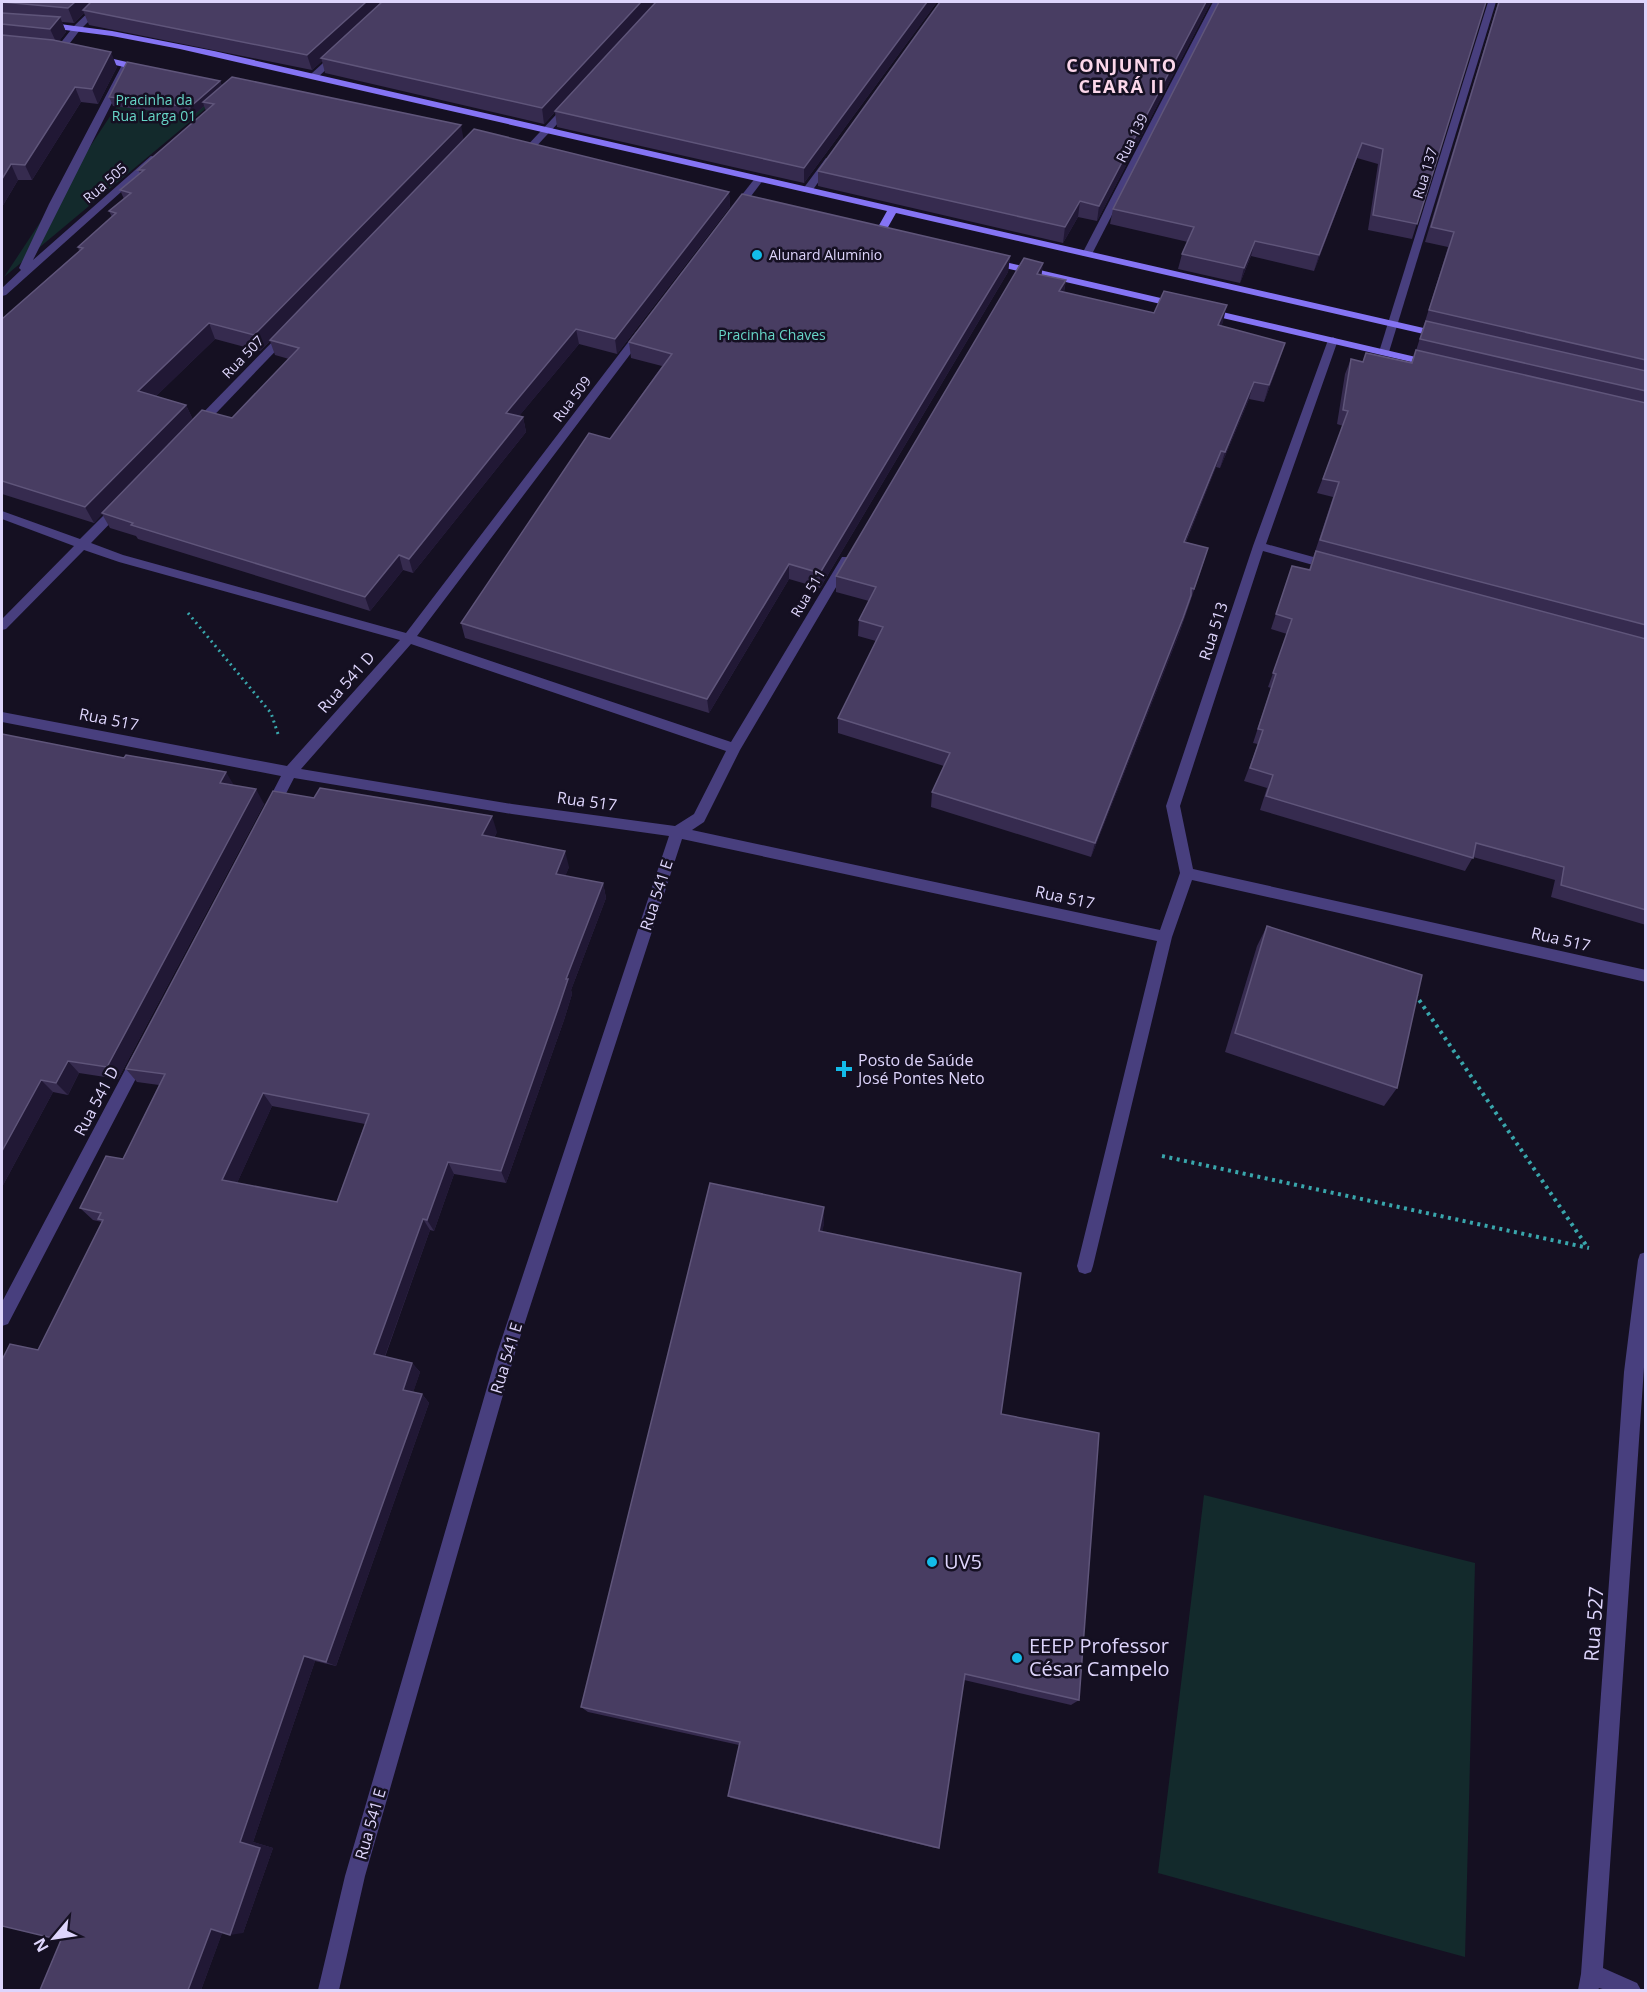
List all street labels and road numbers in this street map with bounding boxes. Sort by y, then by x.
street label: Rua 139 [1111,110,1152,166]
street label: Rua 137 [1408,145,1441,201]
street label: Rua 505 [79,158,131,207]
street label: Rua 507 [218,331,268,382]
street label: Rua 509 [548,372,595,425]
street label: Rua 511 [786,565,829,620]
street label: Rua 513 [1193,599,1233,663]
street label: Rua 541 D [312,646,380,718]
street label: Rua 517 [77,702,141,736]
street label: Rua 517 [556,786,618,816]
street label: Rua 541 E [634,857,678,933]
street label: Rua 517 [1033,880,1097,914]
street label: Rua 517 [1529,922,1593,956]
street label: Rua 541 D [68,1062,124,1140]
street label: Rua 541 E [485,1320,527,1396]
street label: Rua 527 [1577,1585,1610,1662]
street label: Rua 541 E [349,1786,391,1862]

